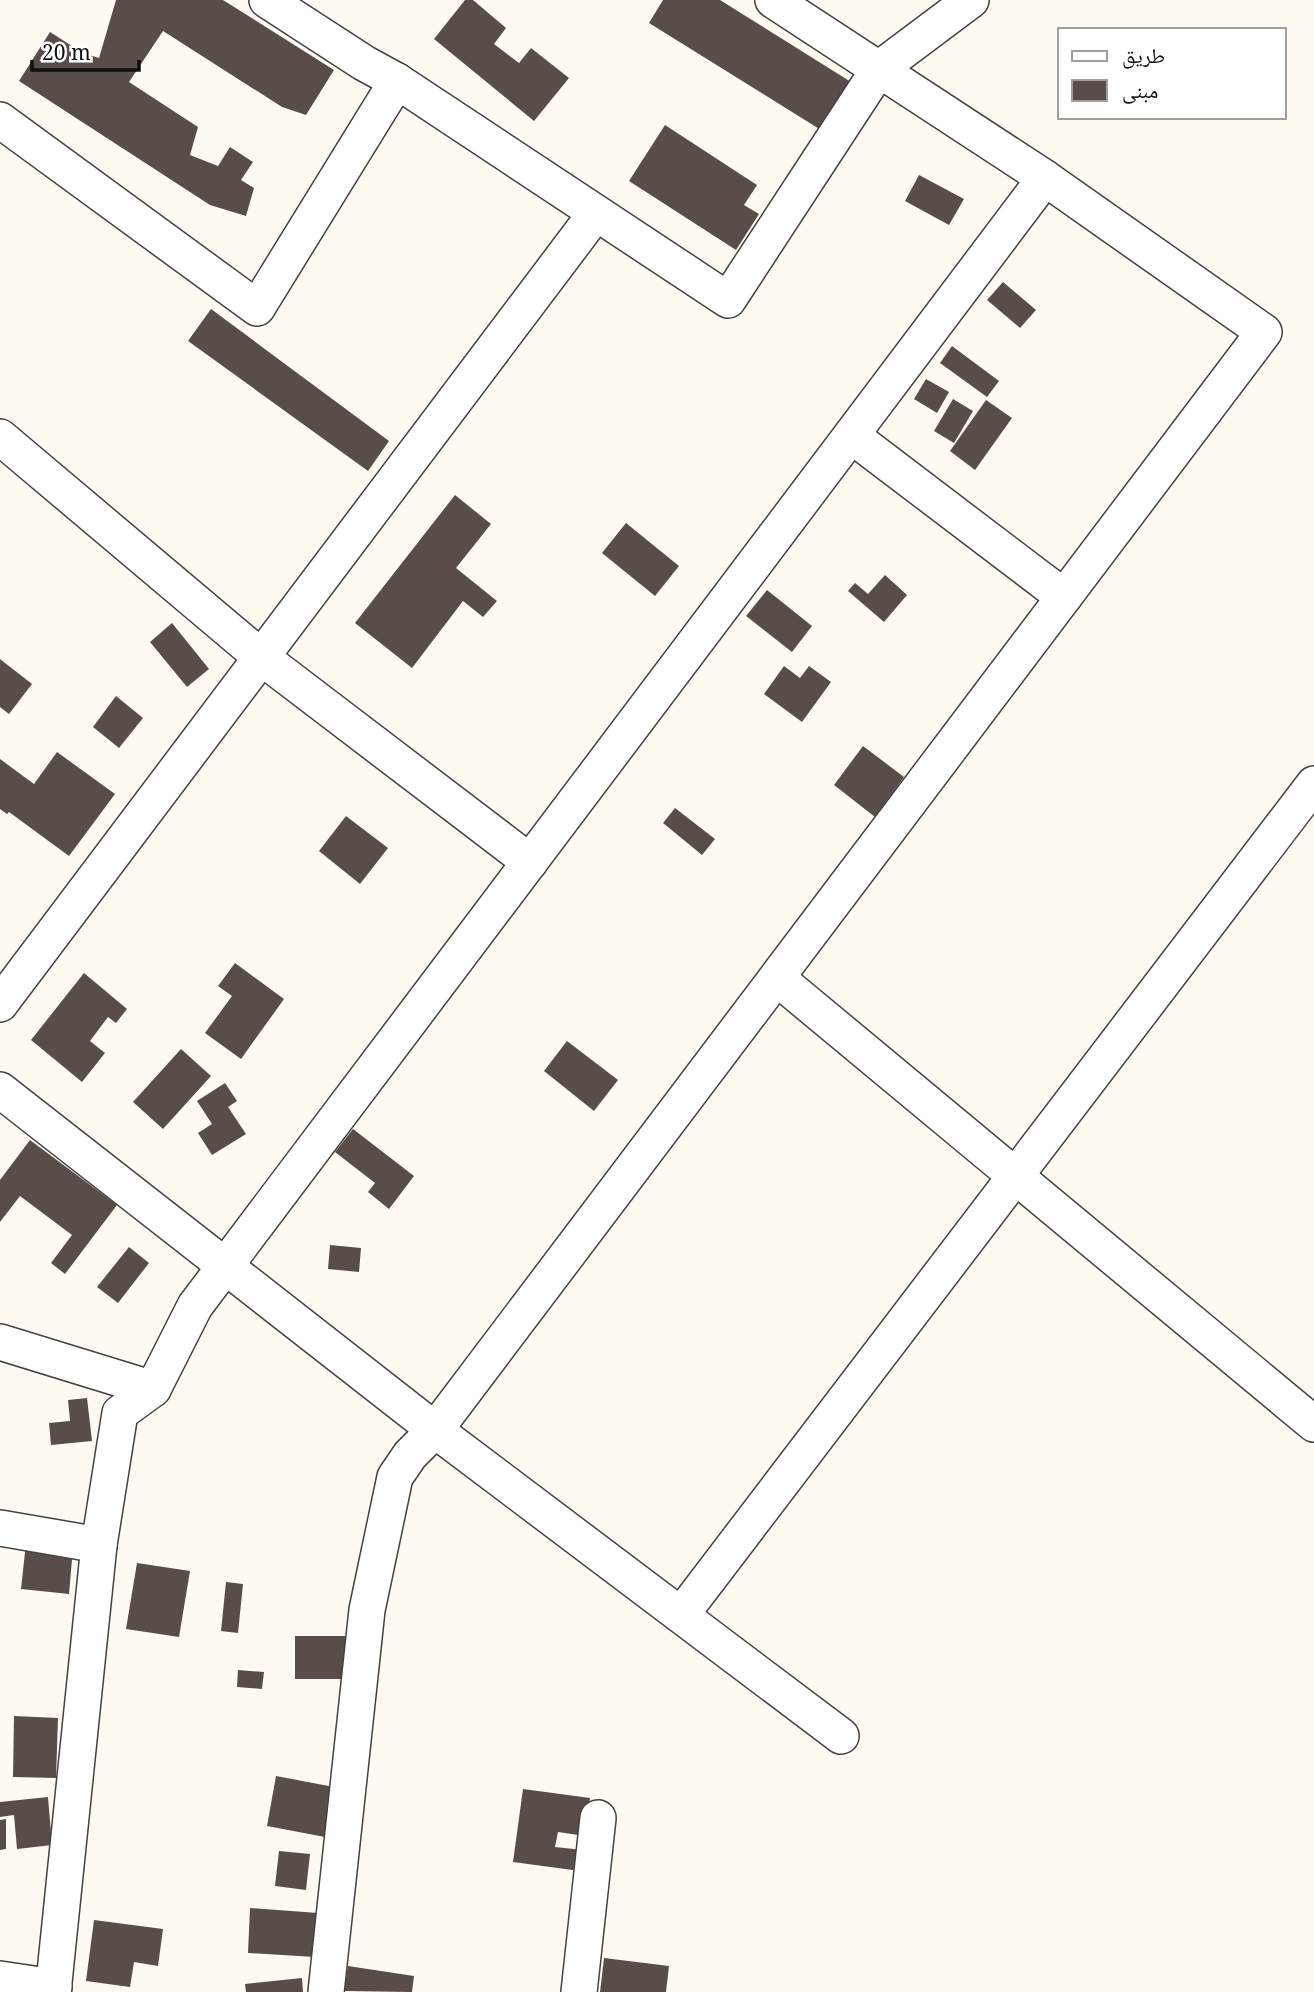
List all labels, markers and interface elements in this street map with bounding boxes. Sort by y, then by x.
scale bar [32,28,138,72]
legend [1058,28,1286,119]
text: 20 m [42,38,91,66]
text: طريق [1122,41,1165,69]
text: مبنى [1122,76,1158,104]

